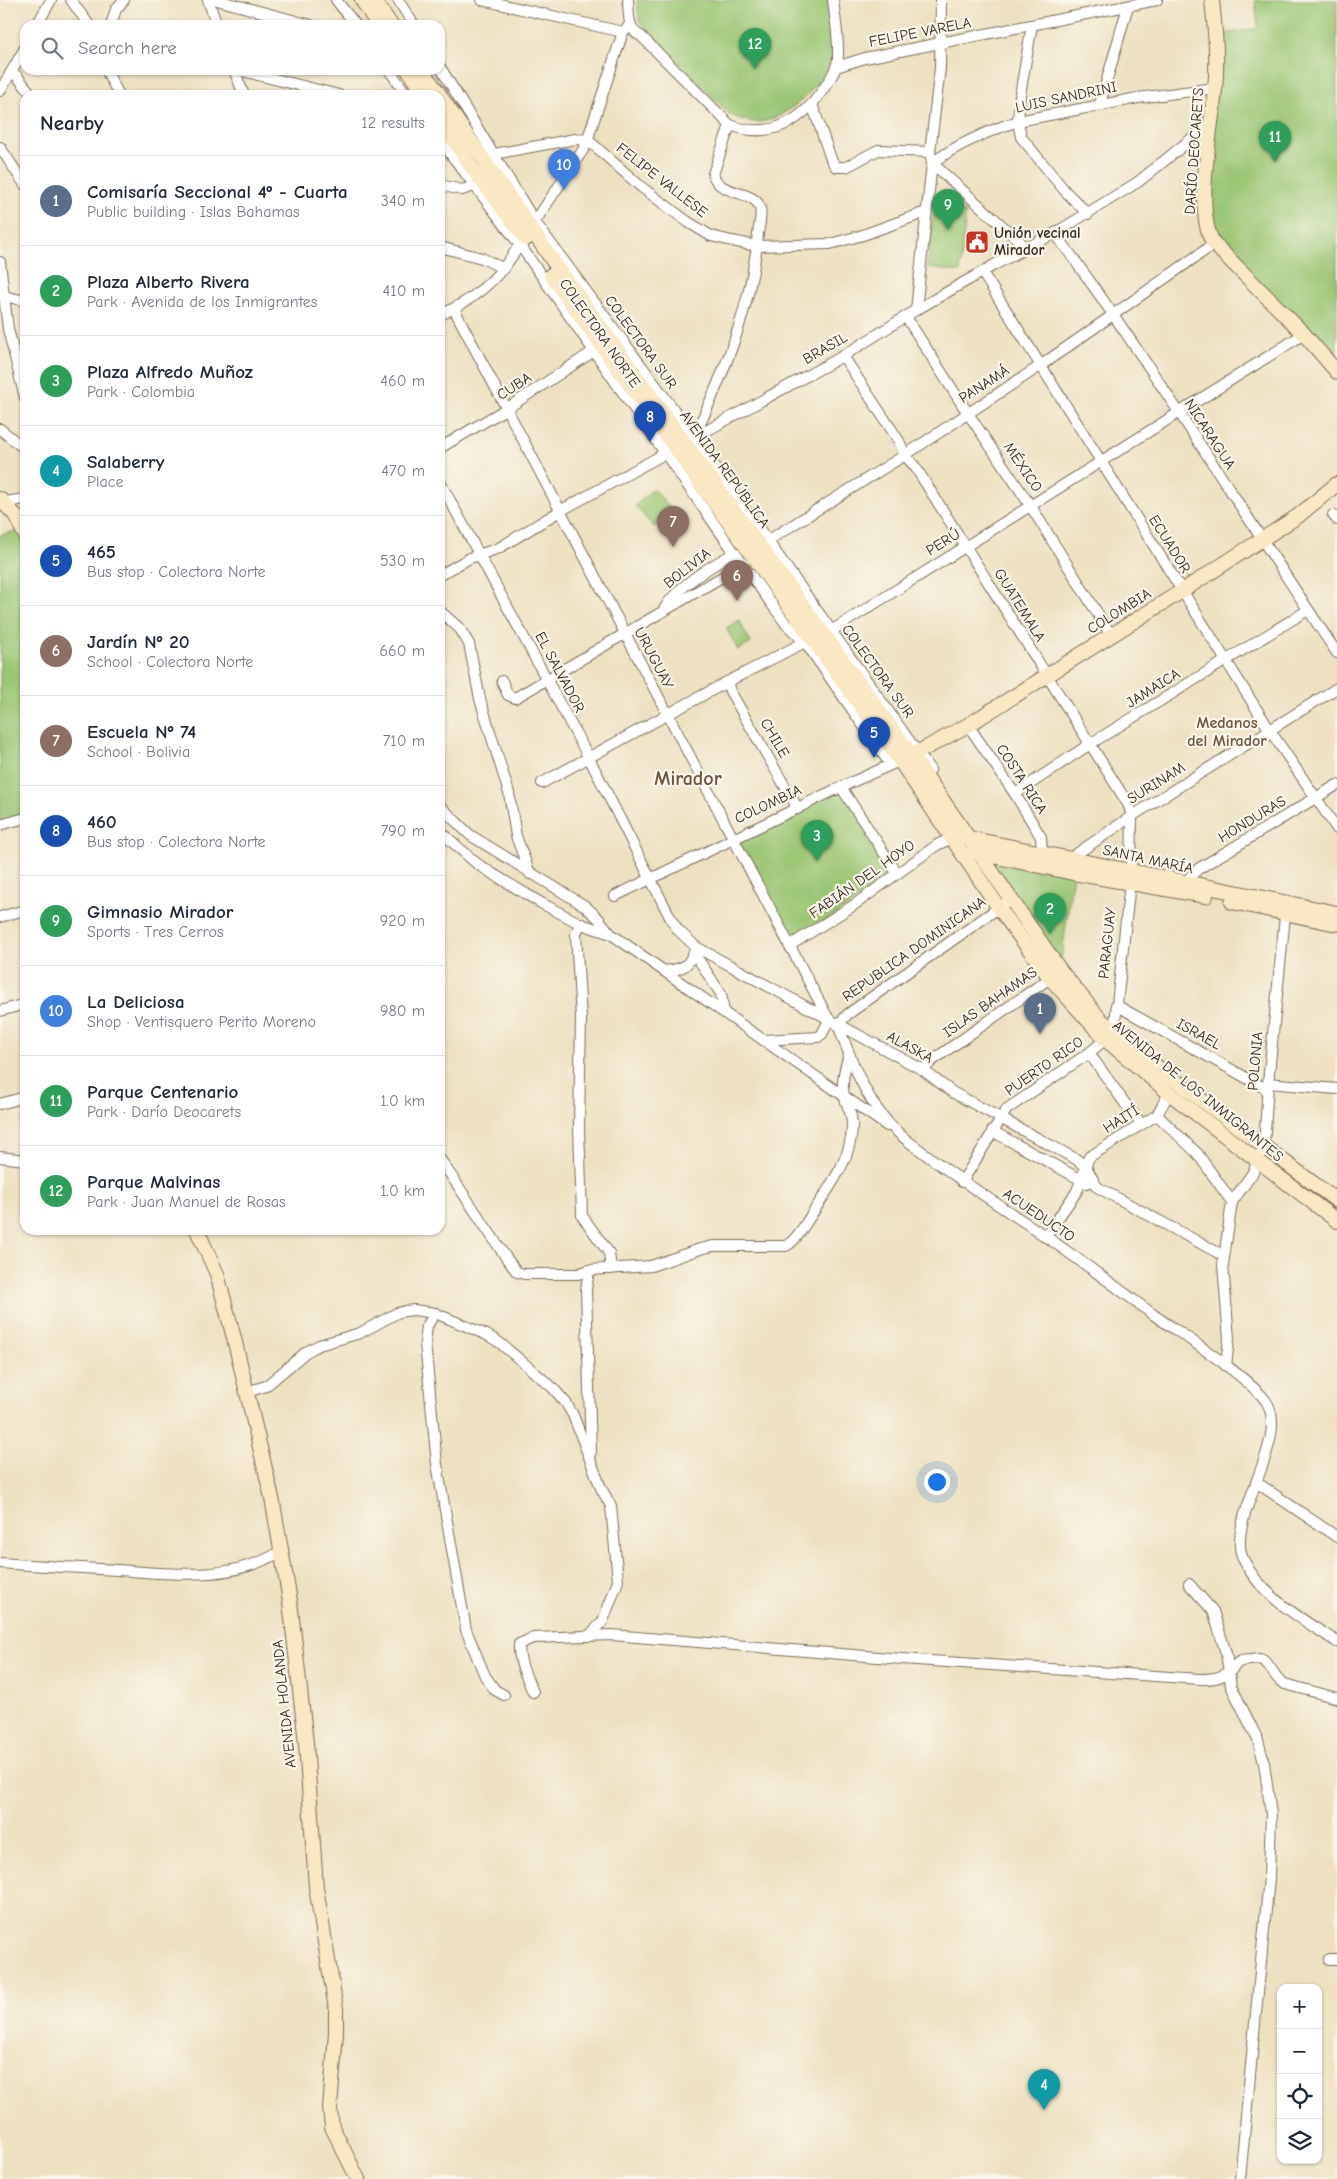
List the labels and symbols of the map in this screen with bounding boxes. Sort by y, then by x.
street label: FELIPE VARELA [867,13,973,51]
pin: 12 [739,28,771,69]
street label: LUIS SANDRINI [1014,77,1119,117]
street label: DARÍO DEOCARETS [1180,87,1207,215]
pin: 11 [1259,121,1291,162]
street label: FELIPE VALLESE [613,139,711,221]
pin: 10 [548,149,580,190]
pin: 9 [932,189,964,230]
place label: Unión vecinal Mirador [994,224,1081,259]
public building icon: Unión vecinal Mirador [964,229,990,255]
street label: COLECTORA NORTE [556,275,644,391]
street label: COLECTORA SUR [601,292,681,392]
street label: BRASIL [799,328,851,368]
street label: PANAMÁ [955,360,1013,407]
street label: CUBA [493,368,535,404]
street label: NICARAGUA [1181,395,1240,473]
pin: 8 [634,401,666,442]
street label: AVENIDA REPÚBLICA [676,406,775,532]
street label: MÉXICO [1000,438,1047,495]
pin: 7 [657,506,689,547]
street label: ECUADOR [1145,512,1195,576]
street label: PERÚ [922,524,963,559]
street label: BOLIVIA [660,544,714,592]
pin: 6 [721,560,753,601]
street label: GUATEMALA [990,565,1050,645]
street label: COLOMBIA [1084,584,1155,638]
street label: COLECTORA SUR [838,621,918,721]
street label: URUGUAY [630,624,678,692]
street label: EL SALVADOR [531,629,589,715]
street label: JAMAICA [1123,664,1184,712]
district label: Medanos del Mirador [1187,714,1267,750]
street label: CHILE [757,715,793,761]
pin: 5 [858,717,890,758]
street label: COSTA RICA [993,741,1051,818]
street label: SURINAM [1124,758,1188,808]
district label: Mirador [654,767,722,790]
street label: COLOMBIA [732,781,805,827]
street label: HONDURAS [1215,792,1289,846]
pin: 3 [801,820,833,861]
street label: FABIÁN DEL HOYO [805,835,918,922]
street label: SANTA MARÍA [1101,840,1195,877]
street label: REPUBLICA DOMINICANA [839,892,990,1005]
pin: 2 [1034,893,1066,934]
street label: PARAGUAY [1094,906,1120,980]
street label: ISLAS BAHAMAS [939,963,1041,1041]
pin: 1 [1024,993,1056,1034]
street label: ISRAEL [1173,1014,1225,1054]
street label: AVENIDA DE LOS INMIGRANTES [1109,1016,1287,1166]
street label: ALASKA [884,1027,937,1067]
street label: POLONIA [1243,1030,1267,1091]
street label: PUERTO RICO [1001,1032,1087,1100]
street label: HAITÍ [1099,1100,1142,1137]
street label: ACUEDUCTO [1000,1184,1078,1246]
your location [924,1469,950,1495]
street label: AVENIDA HOLANDA [268,1639,300,1769]
pin: 4 [1028,2069,1060,2110]

